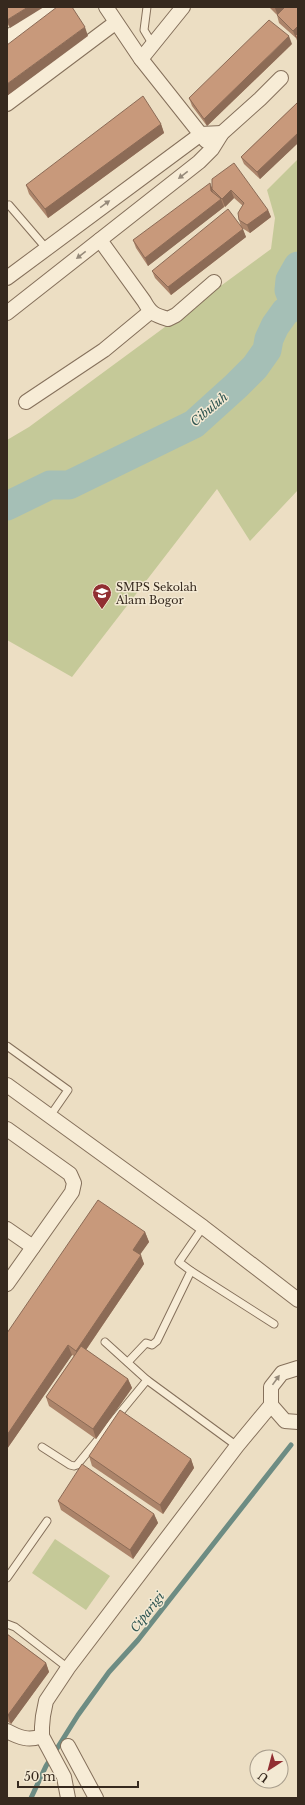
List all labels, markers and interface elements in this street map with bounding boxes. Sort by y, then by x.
one-way arrow [177,170,188,179]
one-way arrow [100,200,111,208]
one-way arrow [75,251,86,259]
water label: Cibuluh [187,389,231,429]
place label: SMPS Sekolah Alam Bogor [115,580,198,607]
school or university icon: SMPS Sekolah Alam Bogor [91,582,113,610]
one-way arrow [272,1375,280,1386]
water label: Ciparigi [127,1588,168,1635]
north arrow [249,1749,289,1789]
scale bar [18,1763,138,1789]
text: U [255,1768,271,1786]
text: 50 m [24,1769,56,1784]

